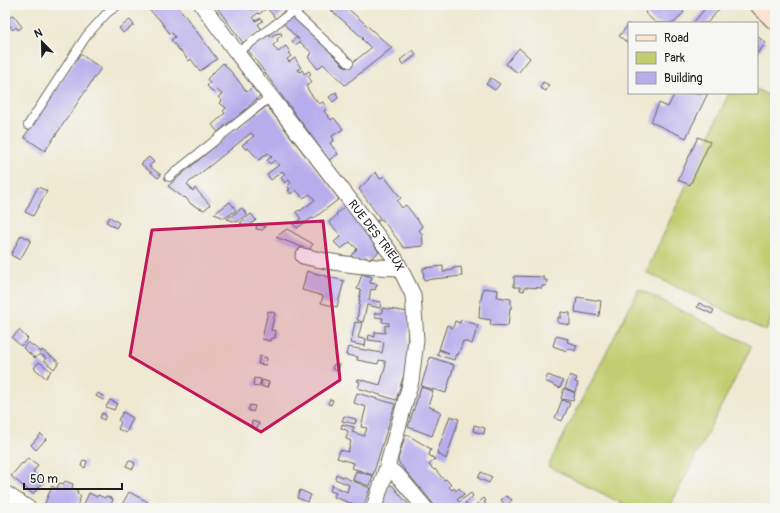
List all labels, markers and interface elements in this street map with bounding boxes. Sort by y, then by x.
north arrow [22,22,62,62]
legend [628,22,758,94]
text: N [32,26,45,41]
text: Road [664,31,689,46]
text: Park [664,51,685,66]
text: Building [664,71,703,86]
street label: RUE DES TRIEUX [345,197,407,274]
scale bar [24,465,122,491]
text: 50 m [30,472,58,487]

